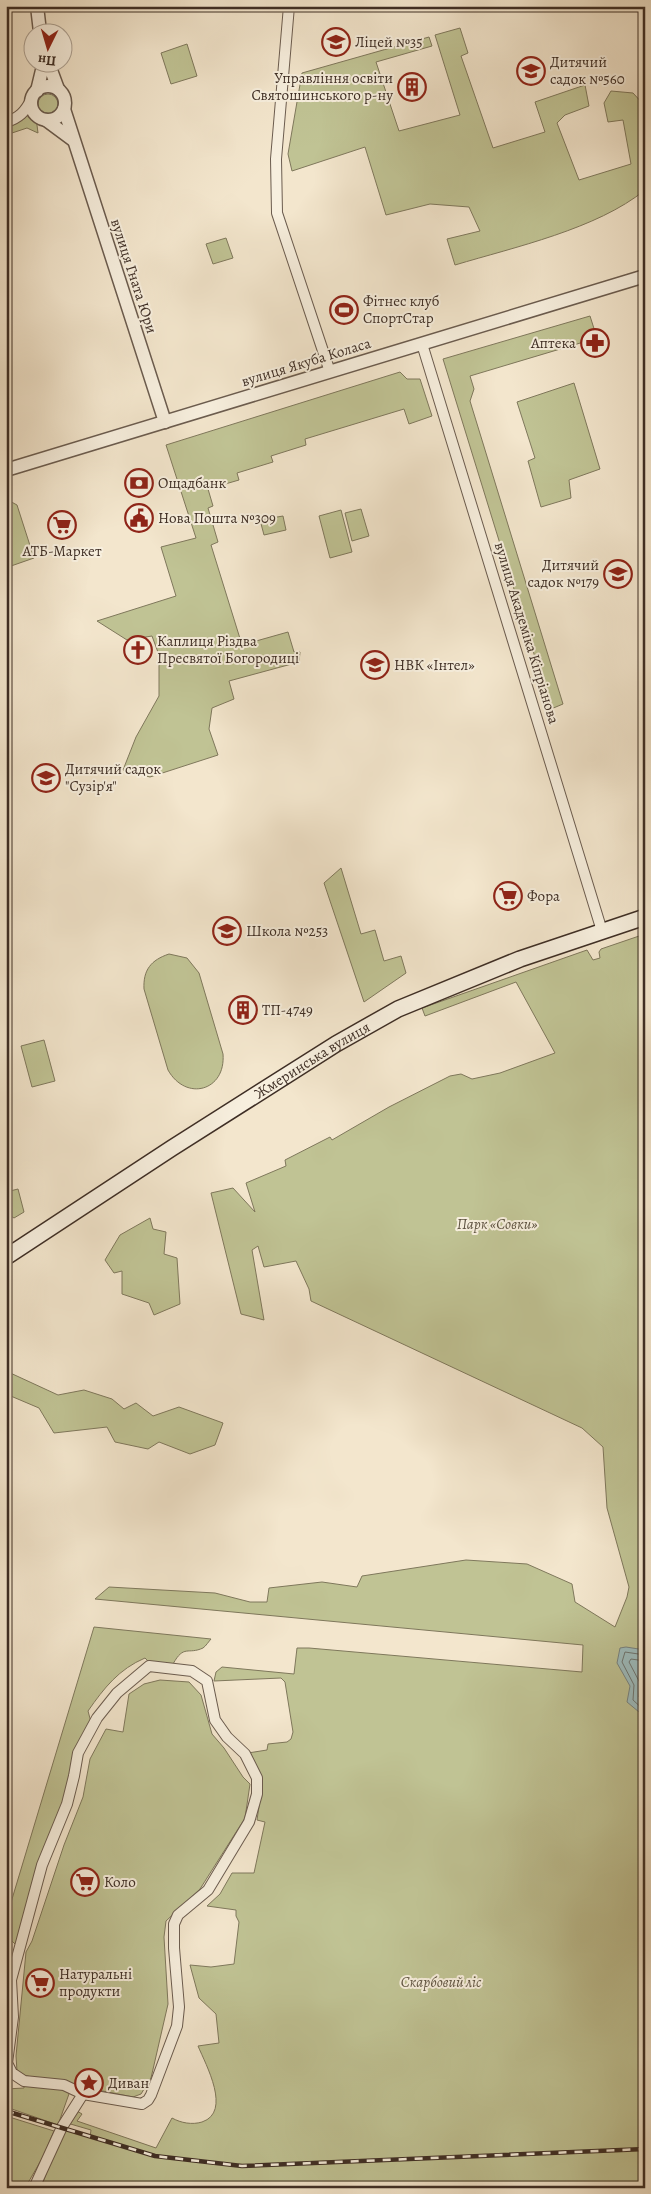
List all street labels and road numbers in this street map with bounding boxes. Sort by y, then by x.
street label: вулиця Гната Юри [106,216,162,336]
street label: вулиця Якуба Коласа [239,333,373,391]
street label: вулиця Академіка Кіпріанова [490,540,564,726]
street label: Жмеринська вулиця [250,1017,373,1103]

